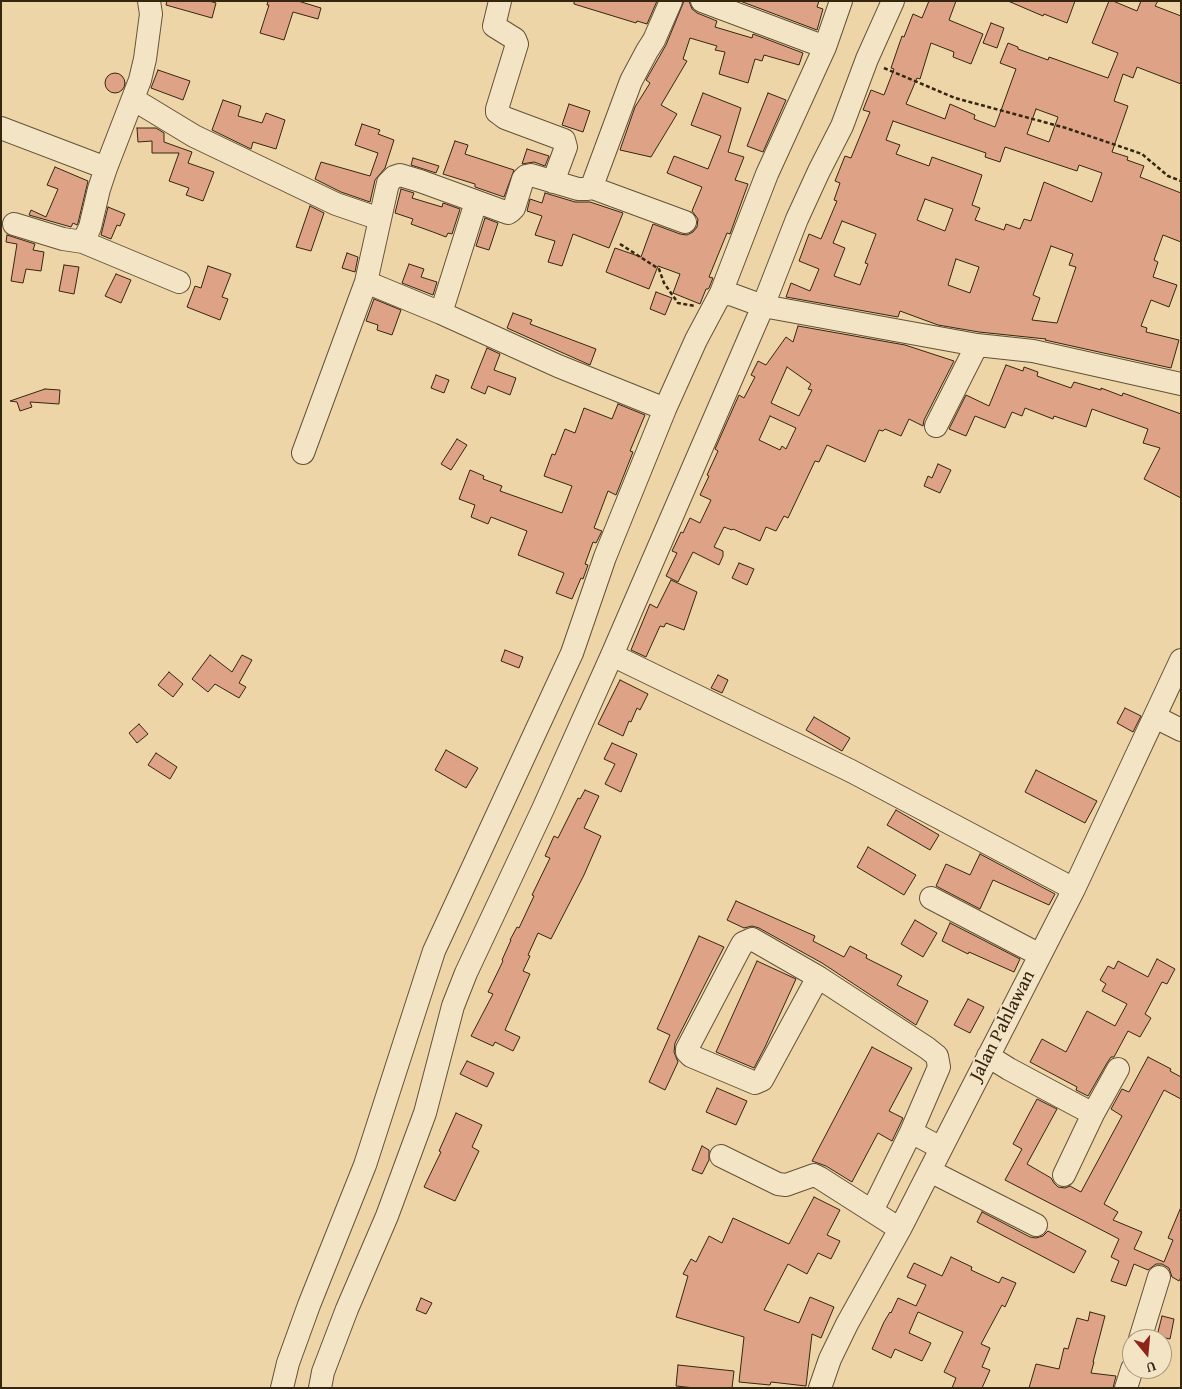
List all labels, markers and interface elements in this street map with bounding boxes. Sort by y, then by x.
street label: Jalan Pahlawan [965,967,1041,1085]
north arrow [1122,1329,1172,1379]
text: U [1144,1356,1159,1378]

